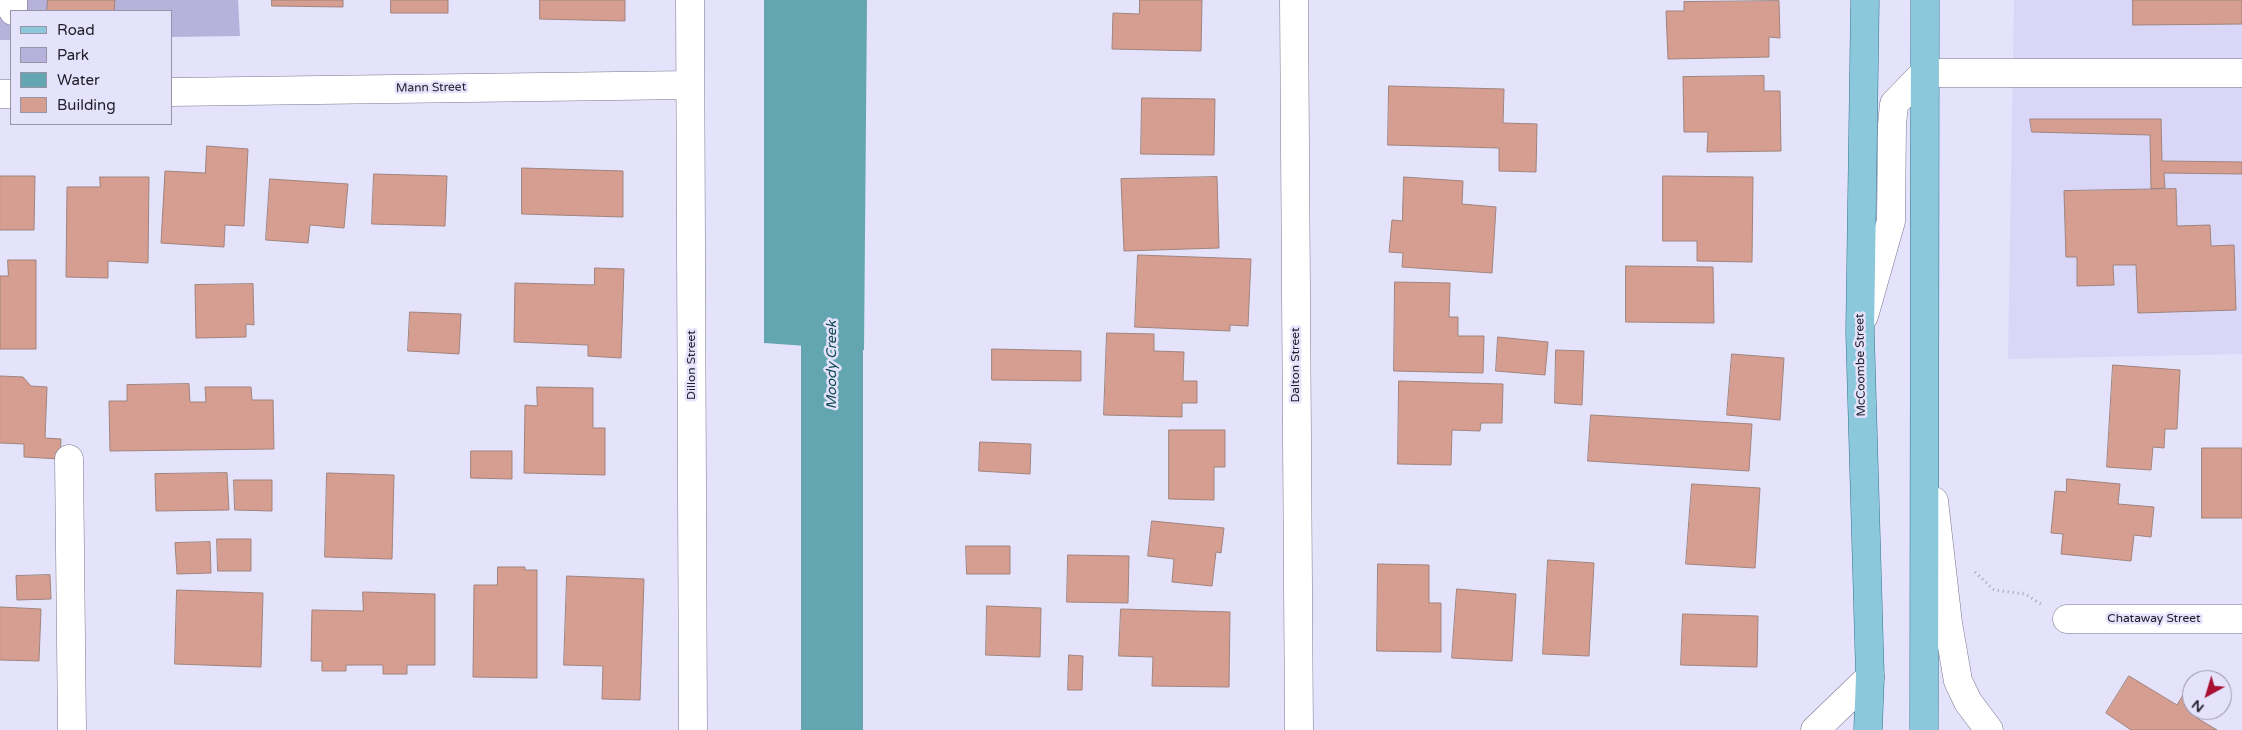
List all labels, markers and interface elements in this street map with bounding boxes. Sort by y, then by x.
legend [10,10,172,125]
text: Road [57,21,95,39]
text: Park [57,46,89,64]
text: Water [57,71,100,89]
street label: Mann Street [396,80,466,96]
text: Building [57,96,116,114]
street label: McCoombe Street [1853,313,1869,417]
water label: Moody Creek [824,321,840,409]
street label: Dalton Street [1289,327,1303,403]
street label: Dillon Street [685,330,699,400]
street label: Chataway Street [2107,612,2201,626]
north arrow [2182,670,2232,720]
text: N [2188,696,2208,716]

